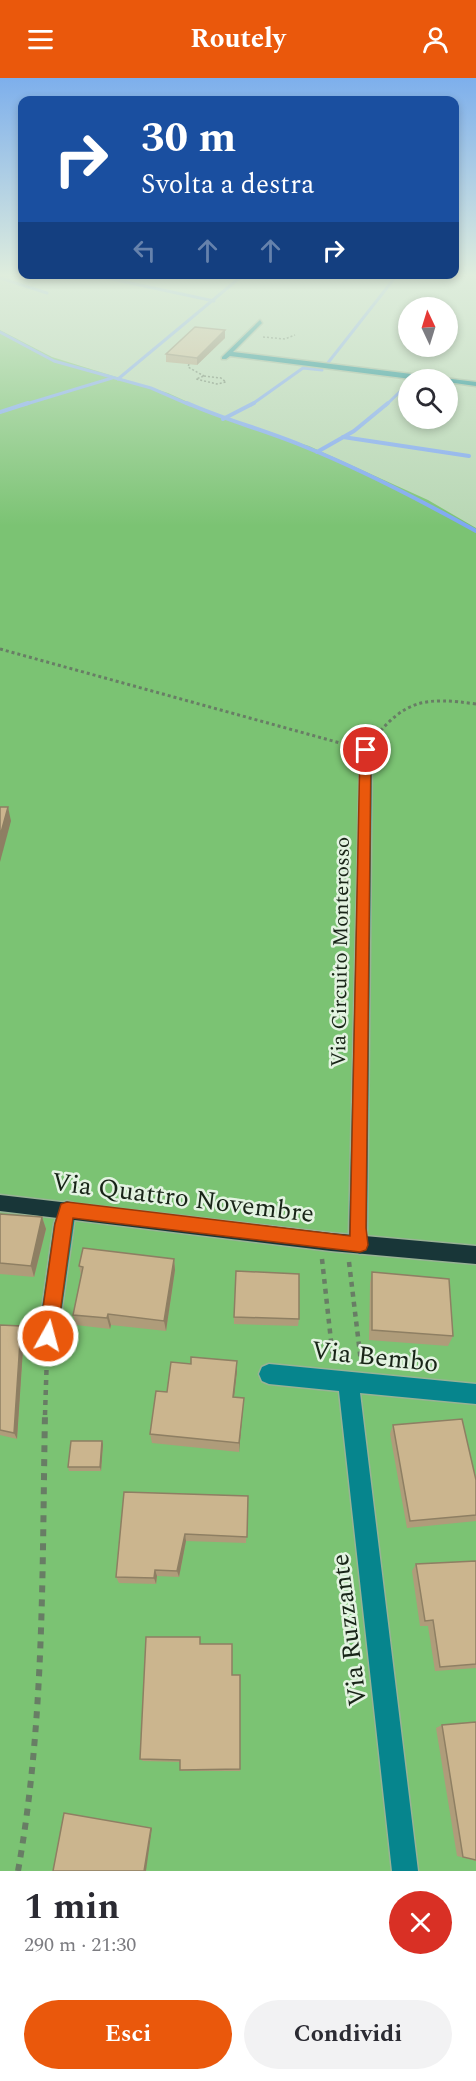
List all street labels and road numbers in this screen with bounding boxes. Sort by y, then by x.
street label: Via Circuito Monterosso [323,836,359,1068]
street label: Via Quattro Novembre [50,1162,316,1234]
street label: Via Bembo [310,1330,440,1384]
street label: Via Ruzzante [320,1552,378,1708]

